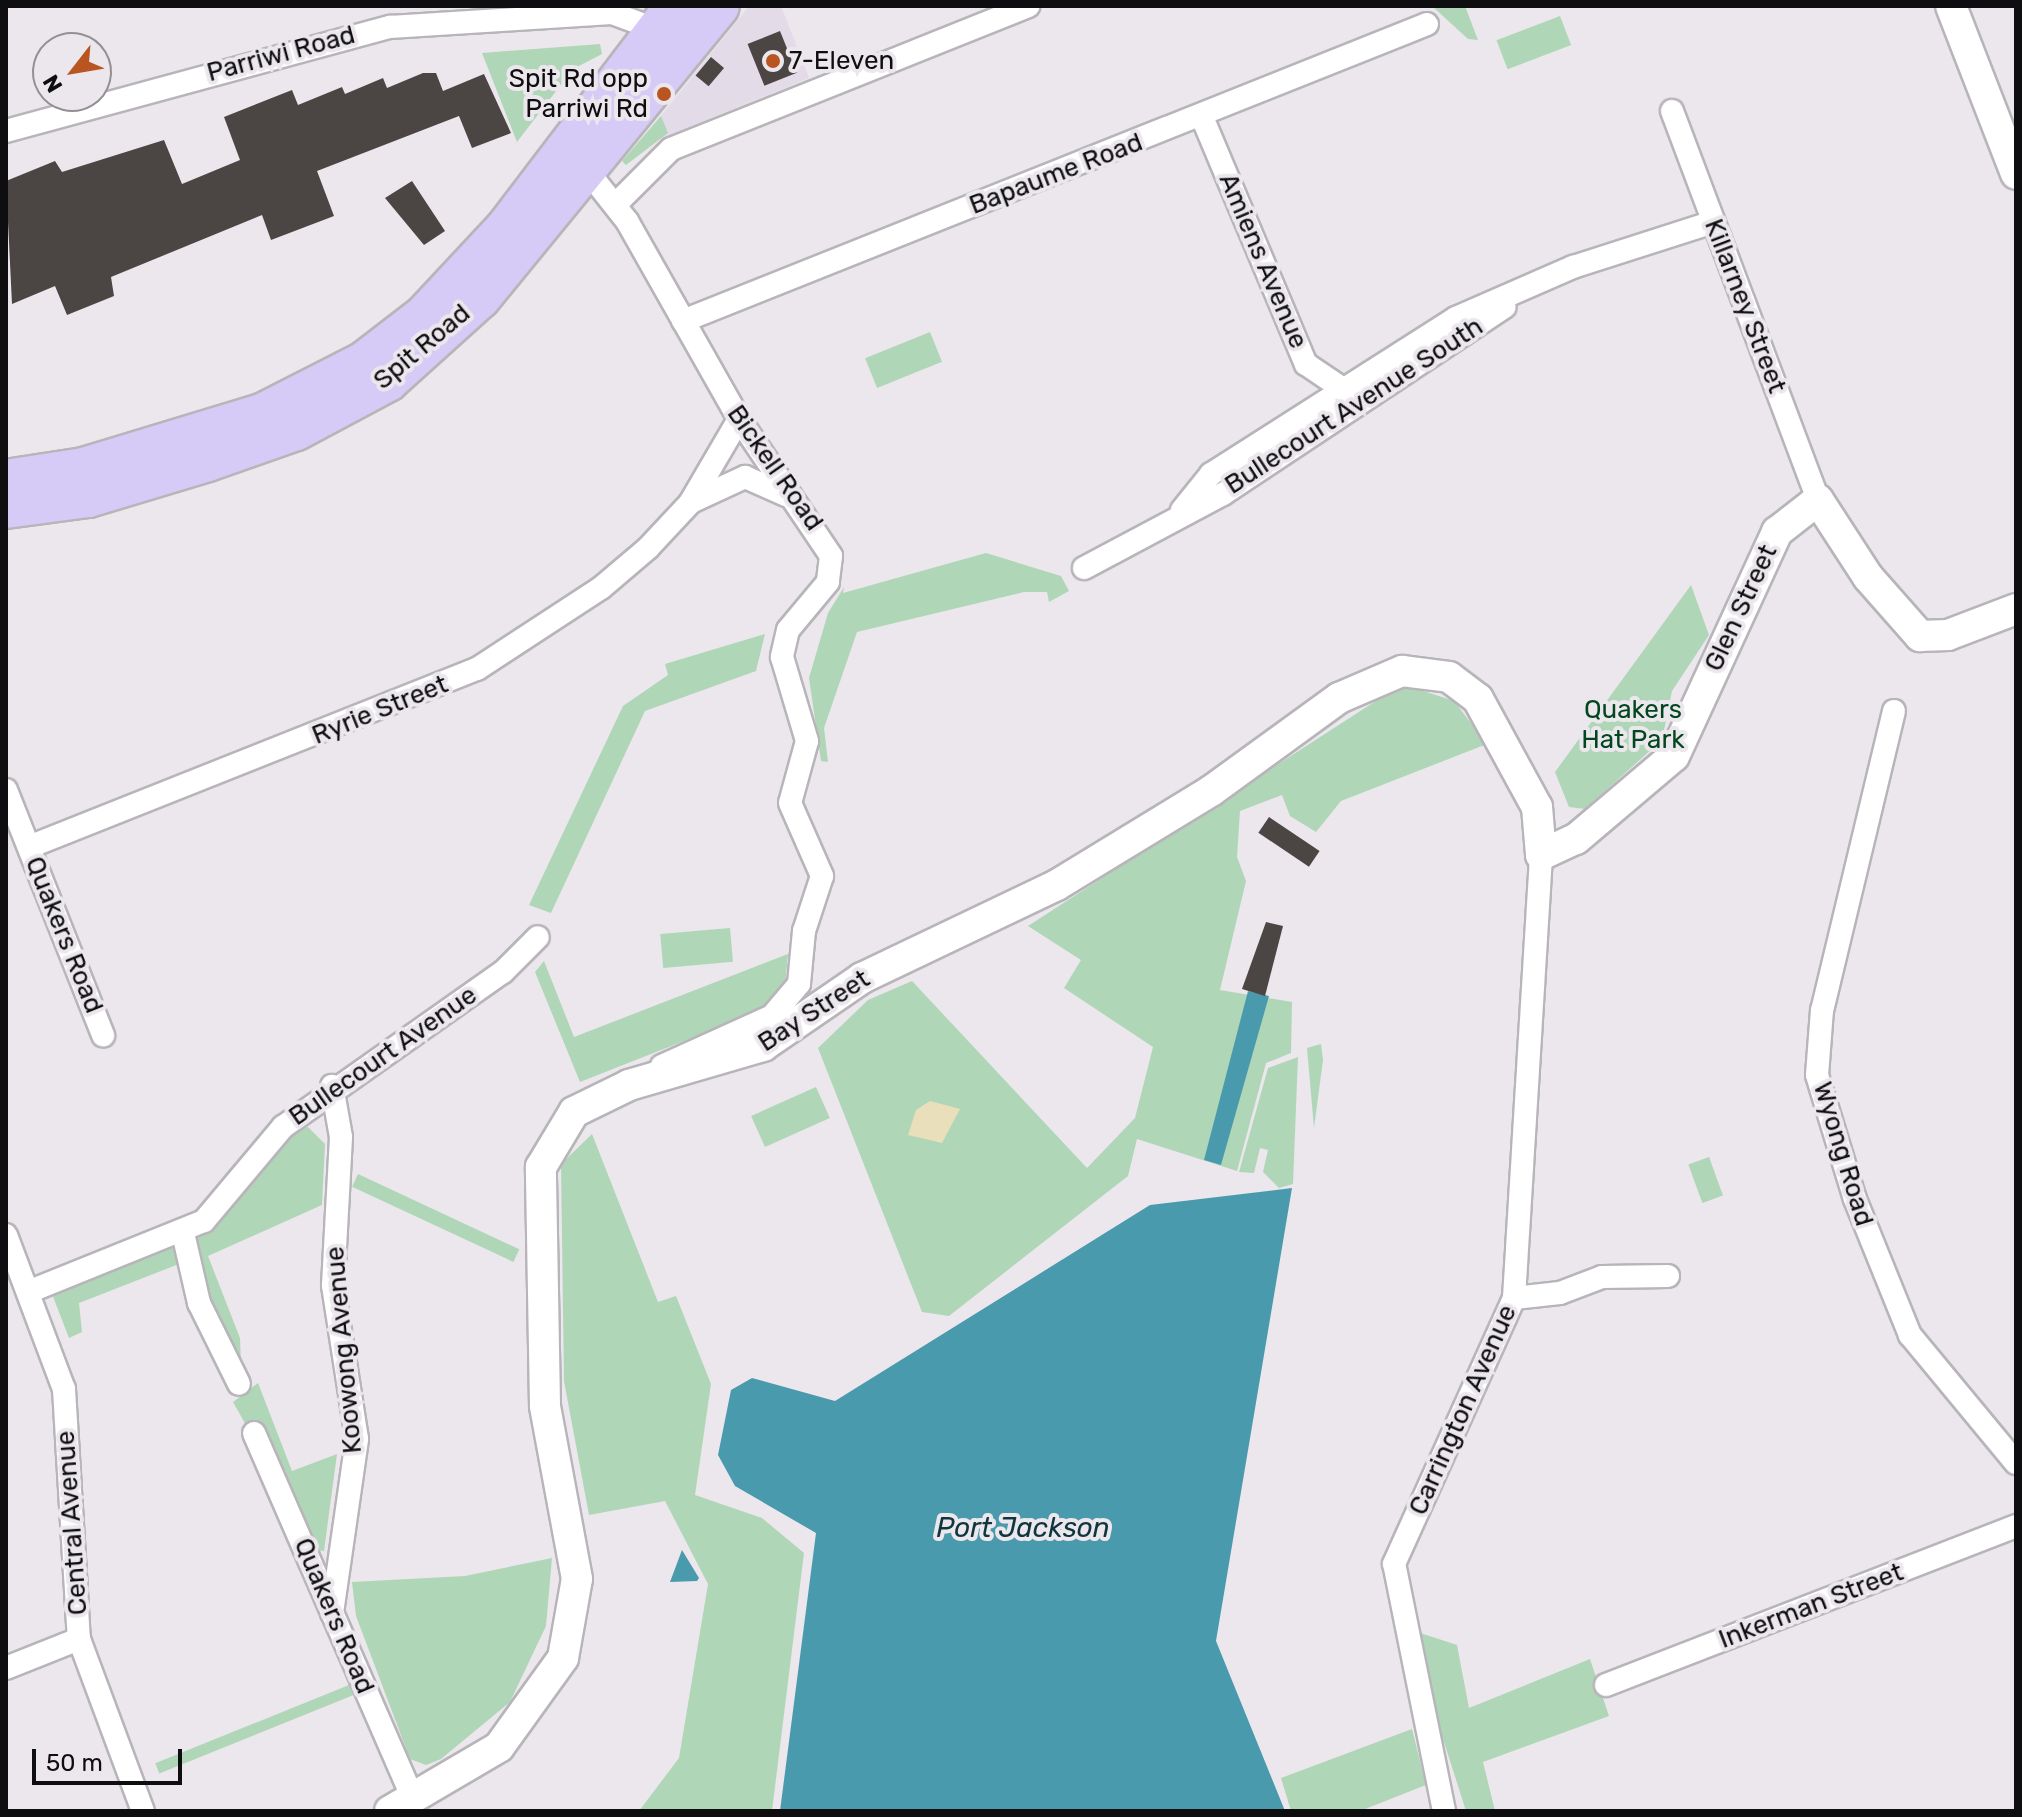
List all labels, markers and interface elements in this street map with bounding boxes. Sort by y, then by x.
street label: Parriwi Road [204,19,358,89]
north arrow [32,32,112,112]
place label: 7-Eleven [789,45,894,77]
marker: 7-Eleven [764,52,782,70]
place label: Spit Rd opp Parriwi Rd [509,63,648,124]
text: N [37,70,68,97]
marker: Spit Rd opp Parriwi Rd [655,85,673,103]
street label: Bapaume Road [965,127,1147,221]
street label: Amiens Avenue [1212,168,1314,354]
street label: Killarney Street [1697,214,1793,398]
street label: Spit Road [367,298,477,396]
street label: Bullecourt Avenue South [1219,311,1489,501]
street label: Bickell Road [720,399,830,537]
street label: Glen Street [1698,540,1784,676]
street label: Ryrie Street [308,669,452,751]
park label: Quakers Hat Park [1581,694,1685,756]
street label: Quakers Road [18,852,110,1018]
street label: Bay Street [752,963,876,1059]
street label: Bullecourt Avenue [283,979,483,1133]
street label: Wyong Road [1806,1078,1880,1230]
street label: Koowong Avenue [319,1245,369,1455]
street label: Carrington Avenue [1403,1300,1523,1520]
street label: Central Avenue [50,1429,94,1617]
water label: Port Jackson [936,1511,1110,1545]
street label: Quakers Road [287,1533,381,1699]
street label: Inkerman Street [1714,1557,1908,1655]
scale bar [36,1733,186,1783]
text: 50 m [46,1749,103,1777]

